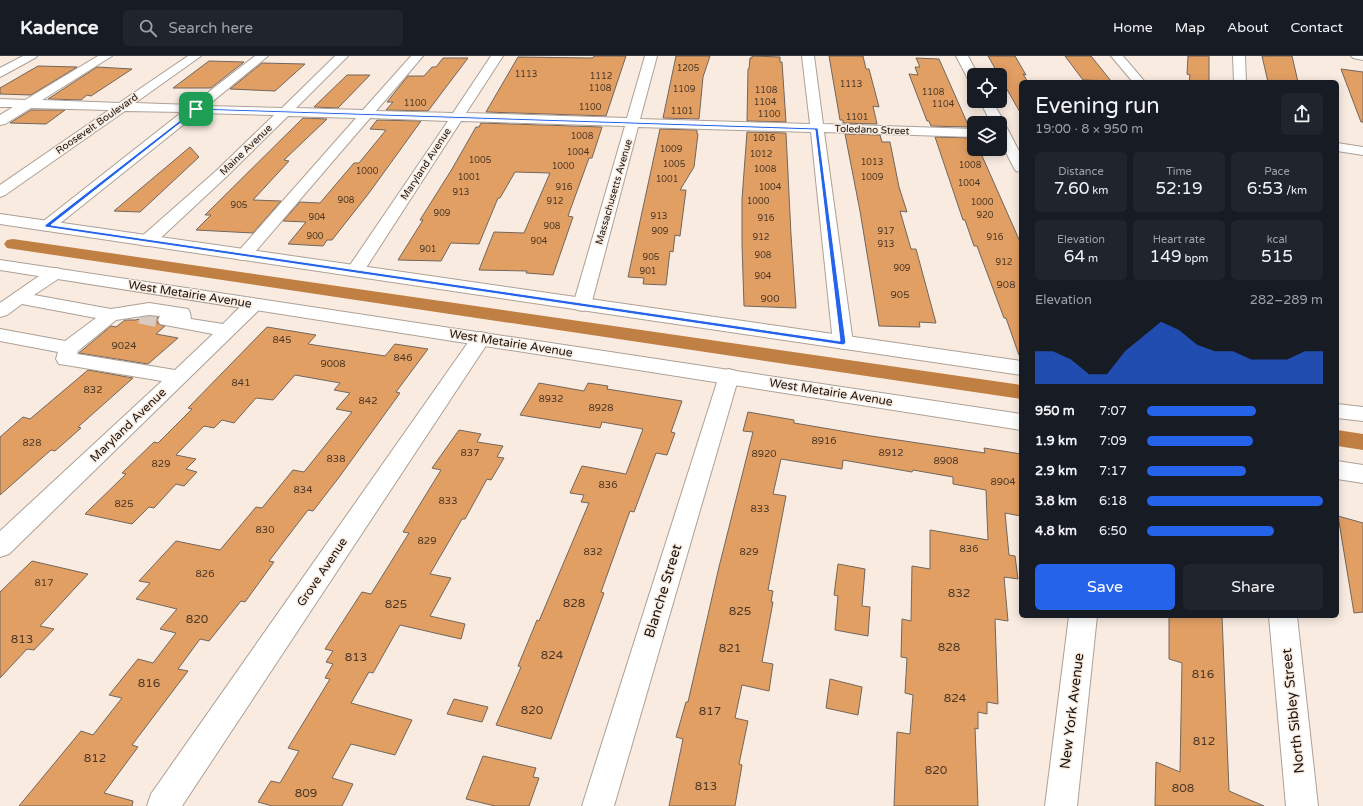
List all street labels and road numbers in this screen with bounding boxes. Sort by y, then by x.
street label: Roosevelt Boulevard [54,91,140,157]
street label: Maine Avenue [217,122,275,178]
street label: Toledano Street [834,123,910,137]
street label: Maryland Avenue [398,125,454,202]
street label: Massachusetts Avenue [593,138,635,246]
street label: West Metairie Avenue [127,277,253,311]
street label: West Metairie Avenue [448,326,574,360]
street label: West Metairie Avenue [768,375,894,409]
street label: Maryland Avenue [87,385,169,465]
street label: Grove Avenue [294,535,350,609]
street label: Blanche Street [641,541,686,640]
street label: North Sibley Street [1278,647,1308,774]
street label: New York Avenue [1056,652,1088,770]

